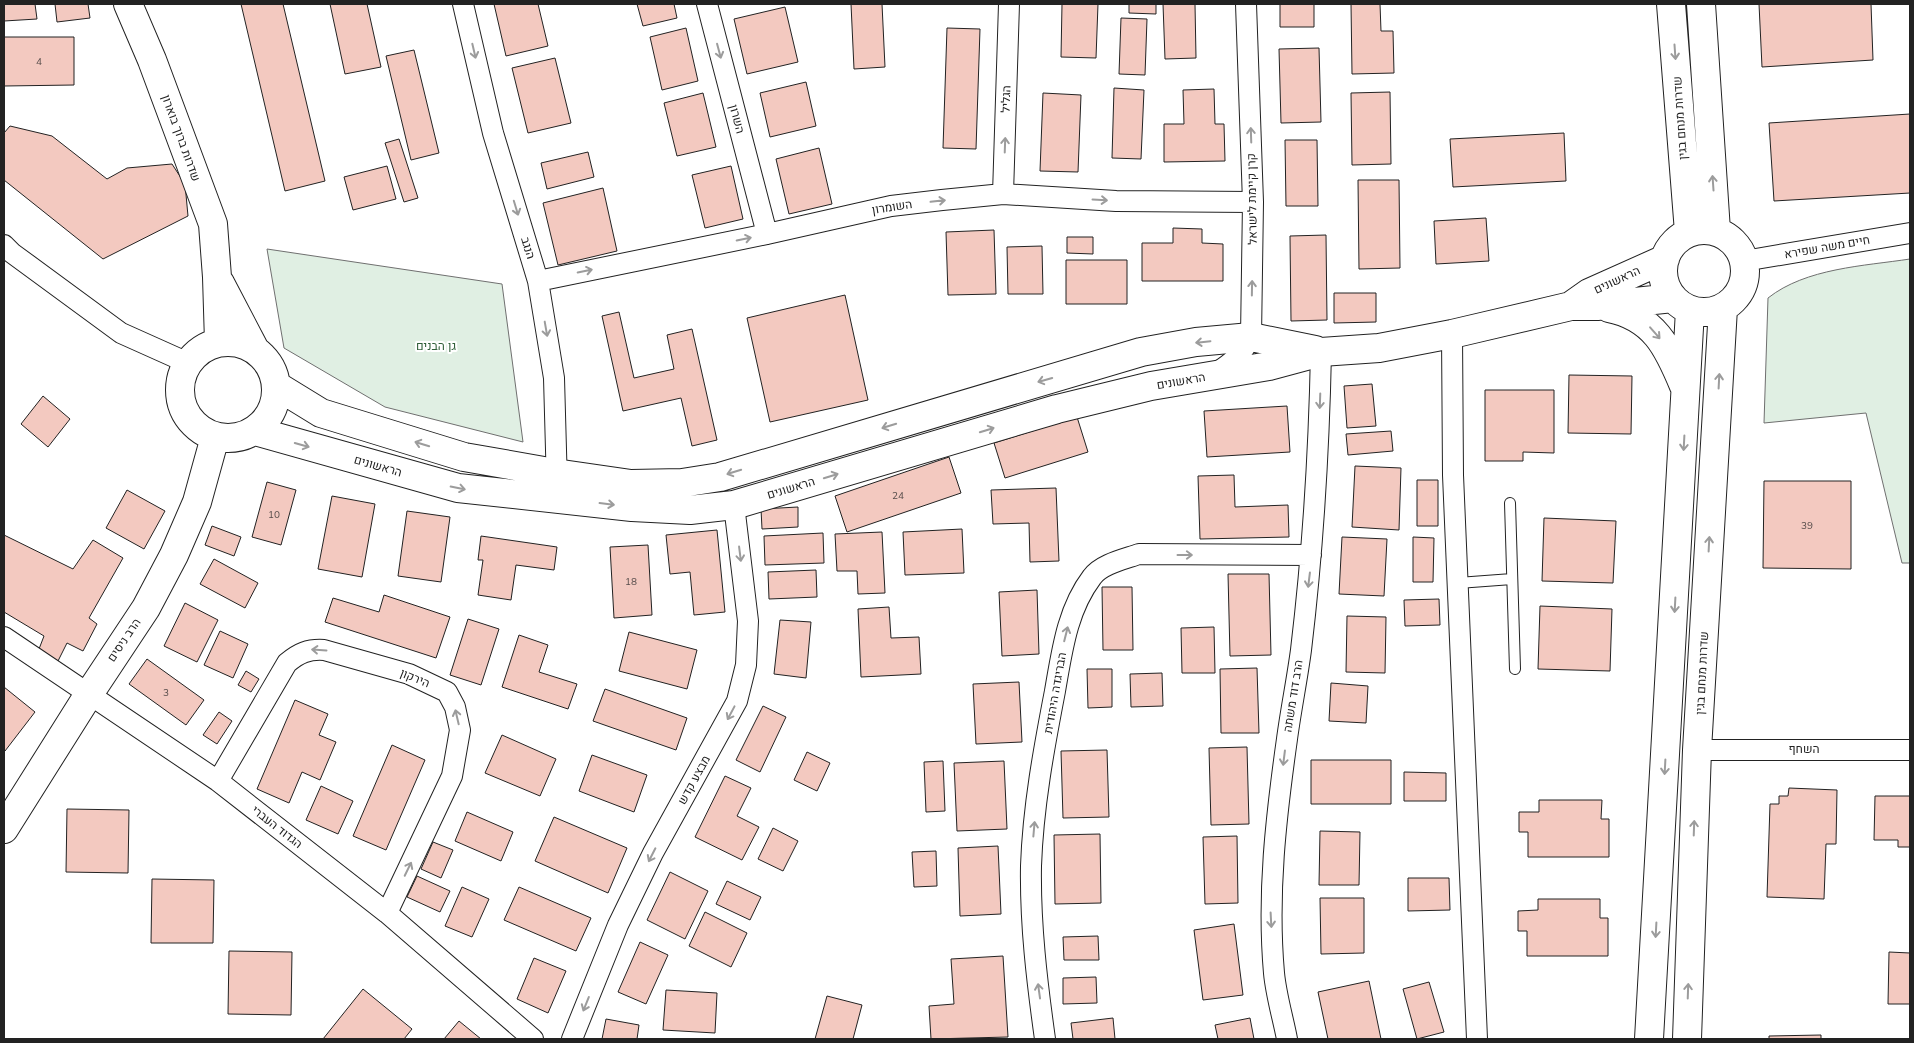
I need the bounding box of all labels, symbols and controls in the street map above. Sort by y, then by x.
one-way arrow [715,42,724,58]
one-way arrow [470,43,479,59]
one-way arrow [1670,44,1680,60]
house number: 4 [36,55,42,69]
street label: שדרות מנחם בגין [1669,76,1691,160]
street label: הגליל [998,85,1014,113]
street label: שדרות ברוך בוארון [158,93,204,183]
street label: השרון [725,103,749,135]
one-way arrow [1246,128,1256,144]
one-way arrow [1000,138,1009,154]
street label: קרן קיימת לישראל [1243,153,1261,245]
one-way arrow [1708,175,1717,191]
one-way arrow [1092,195,1108,204]
street label: השומרון [871,196,913,218]
one-way arrow [930,196,946,206]
one-way arrow [511,200,521,216]
street label: חיים משה שפירא [1783,232,1871,262]
one-way arrow [736,233,752,243]
street label: הנגב [517,235,539,261]
street label: הראשונים [1591,262,1643,298]
one-way arrow [577,266,593,276]
one-way arrow [1247,281,1257,297]
one-way arrow [541,321,551,337]
one-way arrow [1650,327,1661,340]
one-way arrow [1195,337,1211,347]
park label: גן הבנים [416,338,456,354]
street label: הראשונים [1155,369,1207,393]
one-way arrow [1714,374,1723,390]
one-way arrow [1038,376,1054,386]
one-way arrow [1315,392,1325,408]
one-way arrow [882,422,898,432]
one-way arrow [979,424,995,434]
one-way arrow [1680,435,1689,451]
one-way arrow [415,439,431,448]
one-way arrow [293,440,309,450]
street label: הראשונים [352,452,404,480]
one-way arrow [726,468,742,478]
one-way arrow [823,471,839,481]
street label: הראשונים [765,473,817,503]
one-way arrow [450,483,466,493]
house number: 24 [892,489,904,503]
one-way arrow [598,499,614,509]
house number: 10 [268,508,280,522]
house number: 39 [1801,519,1813,533]
one-way arrow [1705,536,1714,552]
one-way arrow [735,545,745,561]
one-way arrow [1177,550,1193,559]
one-way arrow [1304,572,1314,588]
house number: 18 [625,575,637,589]
one-way arrow [1670,597,1679,613]
street label: הרב ניסים [104,615,144,665]
one-way arrow [1062,627,1071,643]
street label: שדרות מנחם בגין [1692,631,1712,715]
one-way arrow [312,645,328,655]
street label: הבריגדה היהודית [1040,651,1070,735]
street label: הרב דוד משתה [1279,659,1307,733]
street label: הירקון [398,665,432,691]
house number: 3 [163,686,169,700]
one-way arrow [726,705,735,720]
one-way arrow [452,710,461,726]
street label: השחף [1789,741,1819,757]
one-way arrow [1279,750,1289,766]
street label: מבצע קדש [674,753,714,807]
one-way arrow [1661,759,1670,775]
street label: הגדוד העברי [248,802,306,852]
one-way arrow [1690,820,1699,836]
one-way arrow [1030,821,1039,837]
one-way arrow [647,848,657,863]
one-way arrow [404,862,413,877]
one-way arrow [1267,912,1276,928]
one-way arrow [1651,921,1660,937]
one-way arrow [1033,983,1043,999]
one-way arrow [1684,983,1693,999]
one-way arrow [581,995,590,1011]

